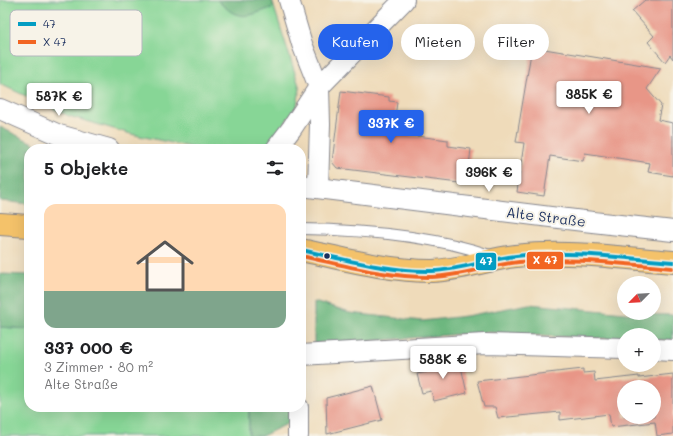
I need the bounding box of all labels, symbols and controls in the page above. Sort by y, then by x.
legend [10,10,142,56]
text: 47 [43,16,56,31]
chip: Kaufen [318,24,393,60]
chip: Mieten [401,24,475,60]
chip: Filter [483,24,549,60]
text: X 47 [43,34,66,49]
pin: 385K € [556,81,622,115]
pin: 587K € [26,83,92,117]
text: 385K € [565,85,613,102]
text: 587K € [36,87,82,104]
pin: 337K € [358,110,424,144]
text: 337K € [368,114,414,131]
text: 5 Objekte [44,157,128,179]
icon: filters [264,157,286,179]
pin: 396K € [456,159,522,193]
text: 396K € [465,163,513,180]
street label: Alte Straße [505,202,587,231]
icon: home [129,230,201,302]
unlabelled marker [322,251,332,261]
line badge: X 47 [526,251,564,270]
line badge: 47 [475,252,497,271]
text: X 47 [533,252,557,267]
text: 47 [479,253,493,268]
north arrow [617,276,661,320]
map controls [617,276,661,424]
button: + [617,328,661,372]
text: 337 000 € [44,336,133,358]
pin: 588K € [410,346,476,380]
text: 588K € [419,350,467,367]
text: 3 Zimmer · 80 m² [44,358,153,375]
text: Alte Straße [44,375,118,392]
button: − [617,380,661,424]

